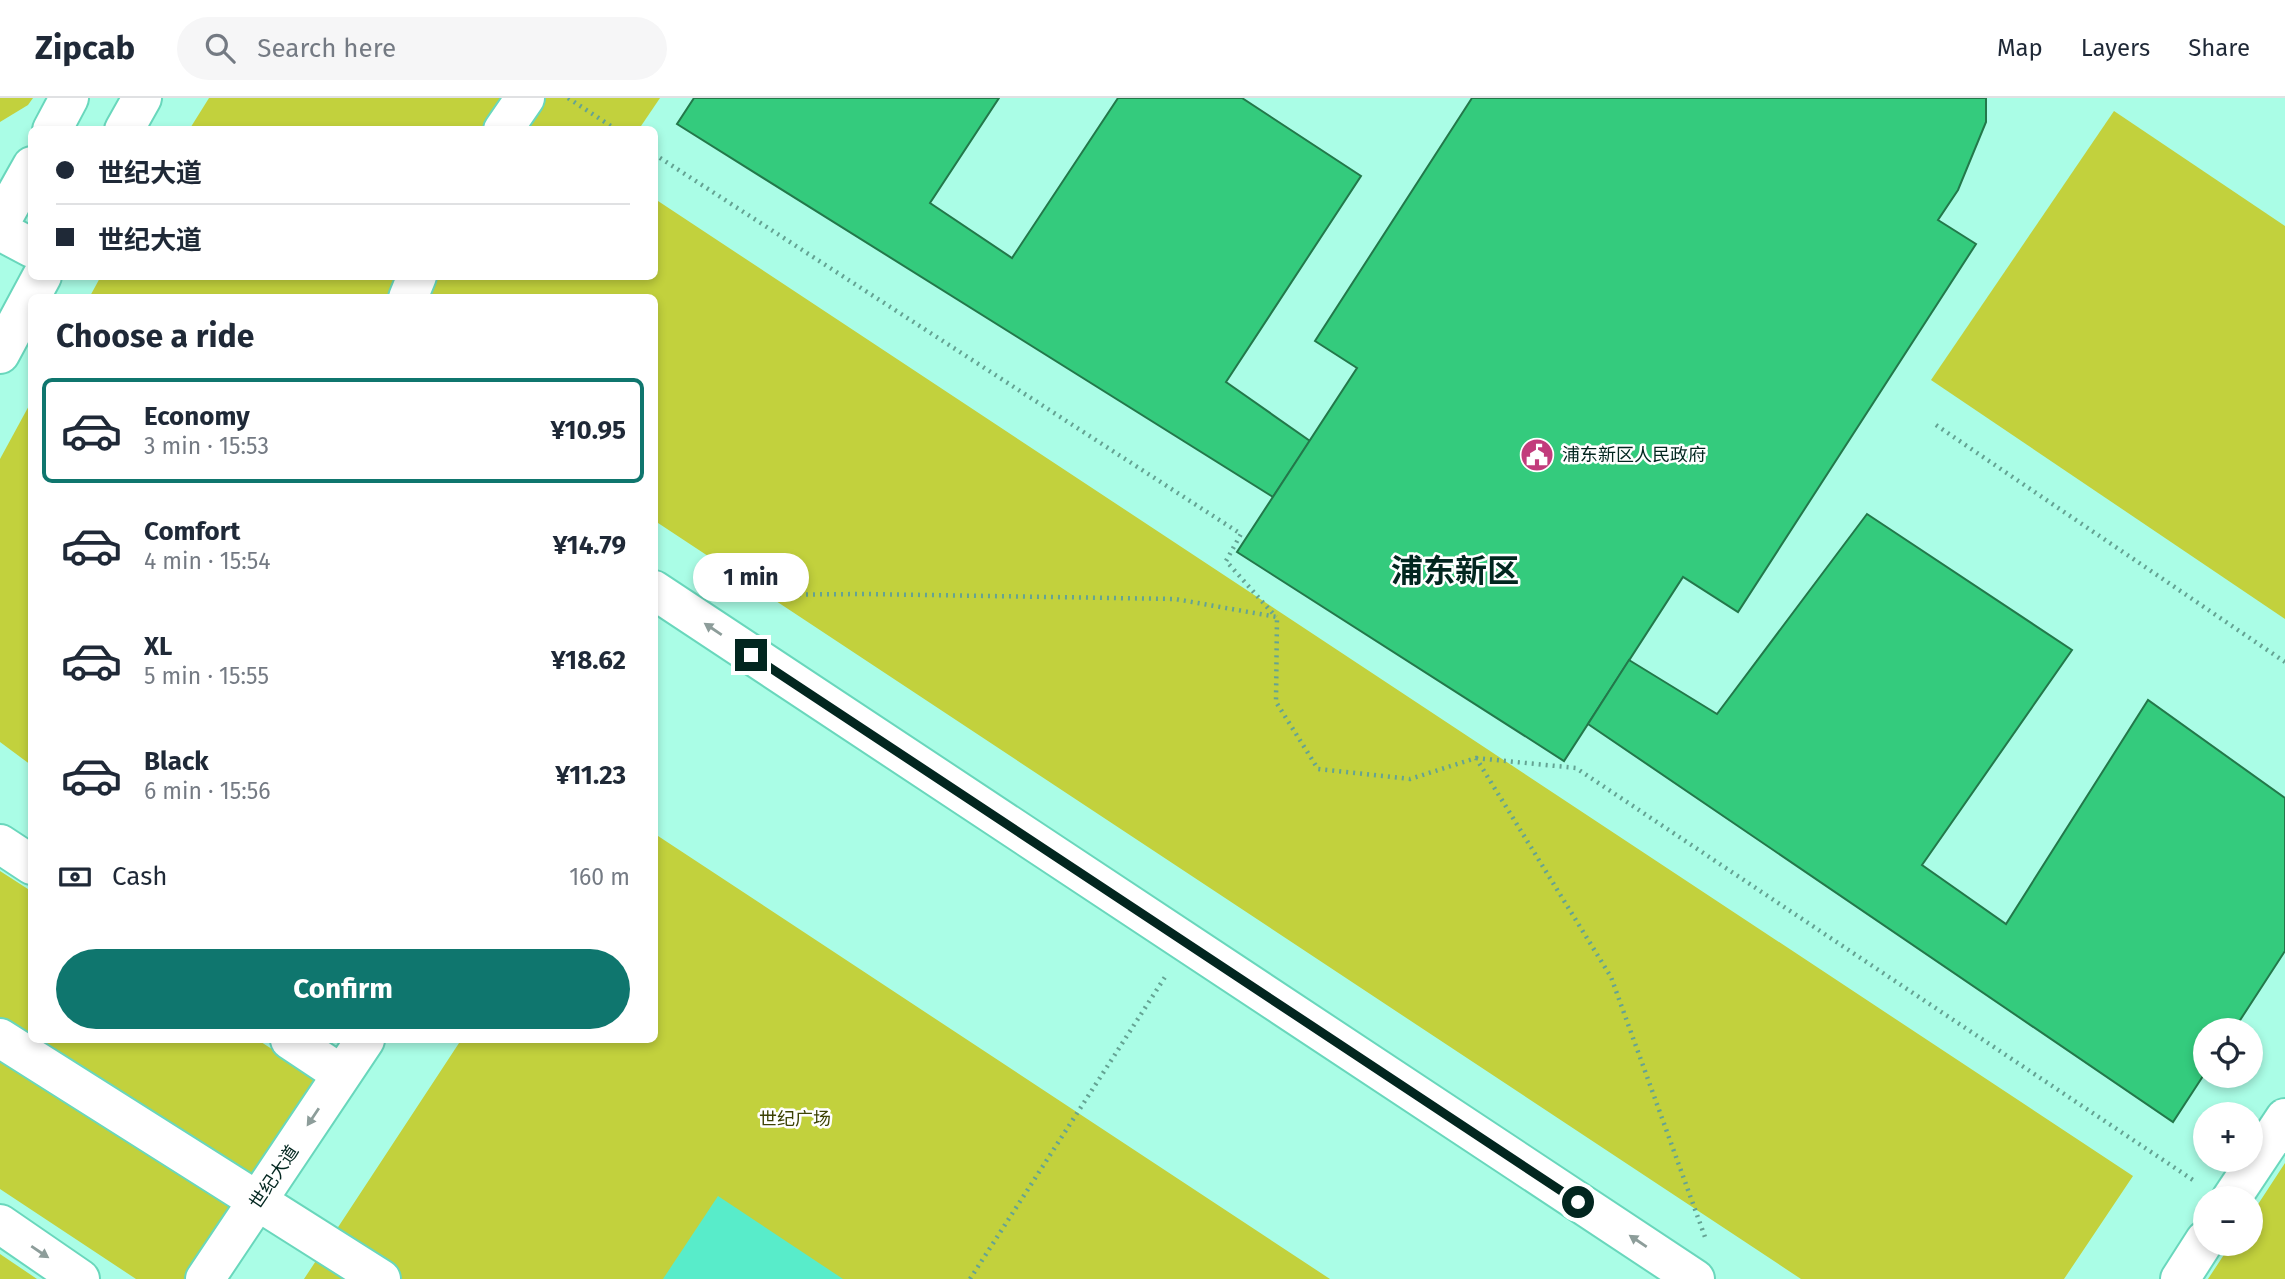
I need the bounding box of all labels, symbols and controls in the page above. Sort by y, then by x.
search box [177,17,667,80]
text: Zipcab [35,28,135,68]
icon: search [201,29,239,67]
text: Search here [257,33,396,64]
text: Map [1997,34,2043,62]
text: Layers [2081,34,2150,62]
text: Share [2188,34,2250,62]
text: 世纪大道 [98,158,202,189]
text: 世纪大道 [98,225,202,256]
text: Choose a ride [56,317,254,355]
icon: car [60,399,123,462]
text: Economy [144,401,250,432]
text: ¥10.95 [551,415,626,446]
text: 3 min · 15:53 [144,432,269,460]
public building icon: 浦东新区人民政府 [1518,436,1556,474]
place label: 浦东新区人民政府 [1562,444,1706,466]
icon: car [60,514,123,577]
text: Comfort [144,516,240,547]
text: ¥14.79 [553,530,626,561]
text: 4 min · 15:54 [144,547,271,575]
district label: 浦东新区 [1391,552,1519,590]
callout: 1 min [693,554,809,602]
text: 1 min [723,563,779,591]
one-way arrow [704,622,722,636]
icon: car [60,629,123,692]
text: XL [144,631,172,662]
route end [735,639,767,671]
text: ¥18.62 [551,645,626,676]
text: 5 min · 15:55 [144,662,269,690]
icon: car [60,744,123,807]
text: Black [144,746,209,777]
text: ¥11.23 [555,760,626,791]
text: 6 min · 15:56 [144,777,271,805]
icon: cash [56,858,94,896]
text: Cash [112,861,168,892]
text: 160 m [569,863,630,891]
button: Confirm [56,949,630,1029]
map controls [2193,1018,2263,1256]
button: locate [2193,1018,2263,1088]
button: + [2193,1102,2263,1172]
one-way arrow [307,1107,320,1127]
park label: 世纪广场 [759,1108,831,1130]
street label: 世纪大道 [245,1141,303,1213]
route start [1562,1186,1594,1218]
button: − [2193,1186,2263,1256]
one-way arrow [1628,1235,1648,1248]
one-way arrow [31,1245,49,1259]

